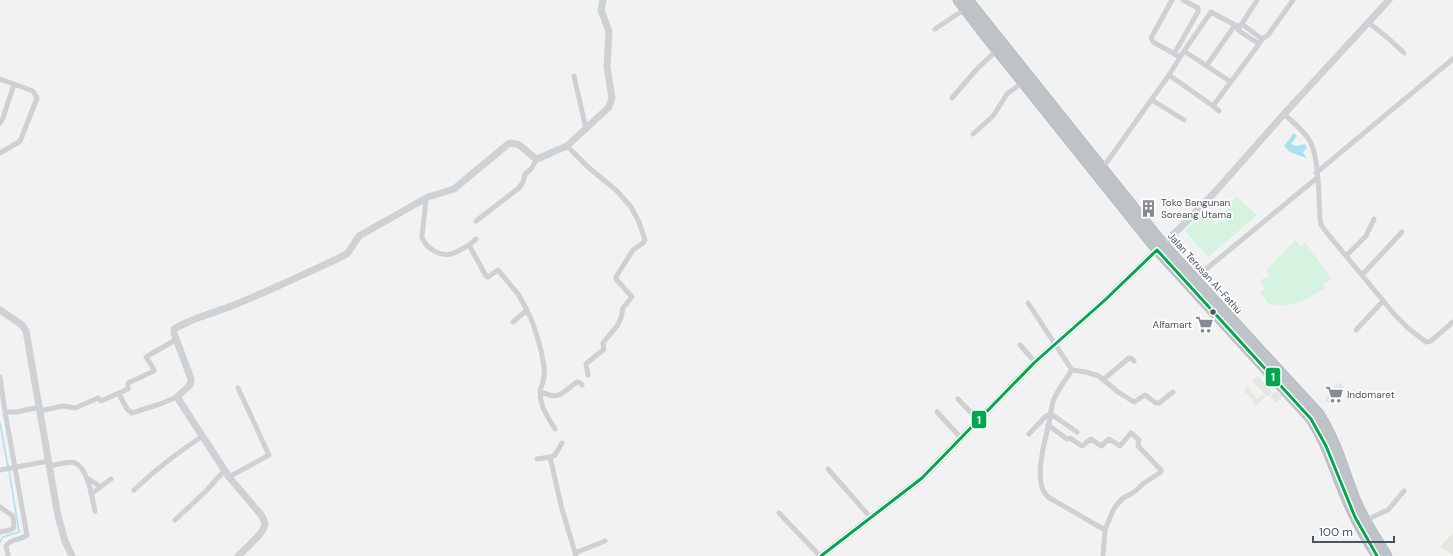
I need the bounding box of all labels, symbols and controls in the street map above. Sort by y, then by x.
place label: Toko Bangunan Soreang Utama [1161,196,1232,221]
building icon: Toko Bangunan Soreang Utama [1138,198,1158,218]
street label: Jalan Terusan Al-Fathu [1165,230,1245,317]
unlabelled marker [1208,307,1218,317]
supermarket icon: Alfamart [1195,314,1215,334]
place label: Alfamart [1153,318,1192,331]
line badge: 1 [1265,367,1281,387]
text: 1 [1271,370,1275,384]
supermarket icon: Indomaret [1324,384,1344,404]
place label: Indomaret [1347,388,1395,401]
line badge: 1 [971,410,987,429]
text: 1 [977,413,981,427]
scale bar [1313,518,1394,544]
text: 100 m [1319,524,1353,540]

